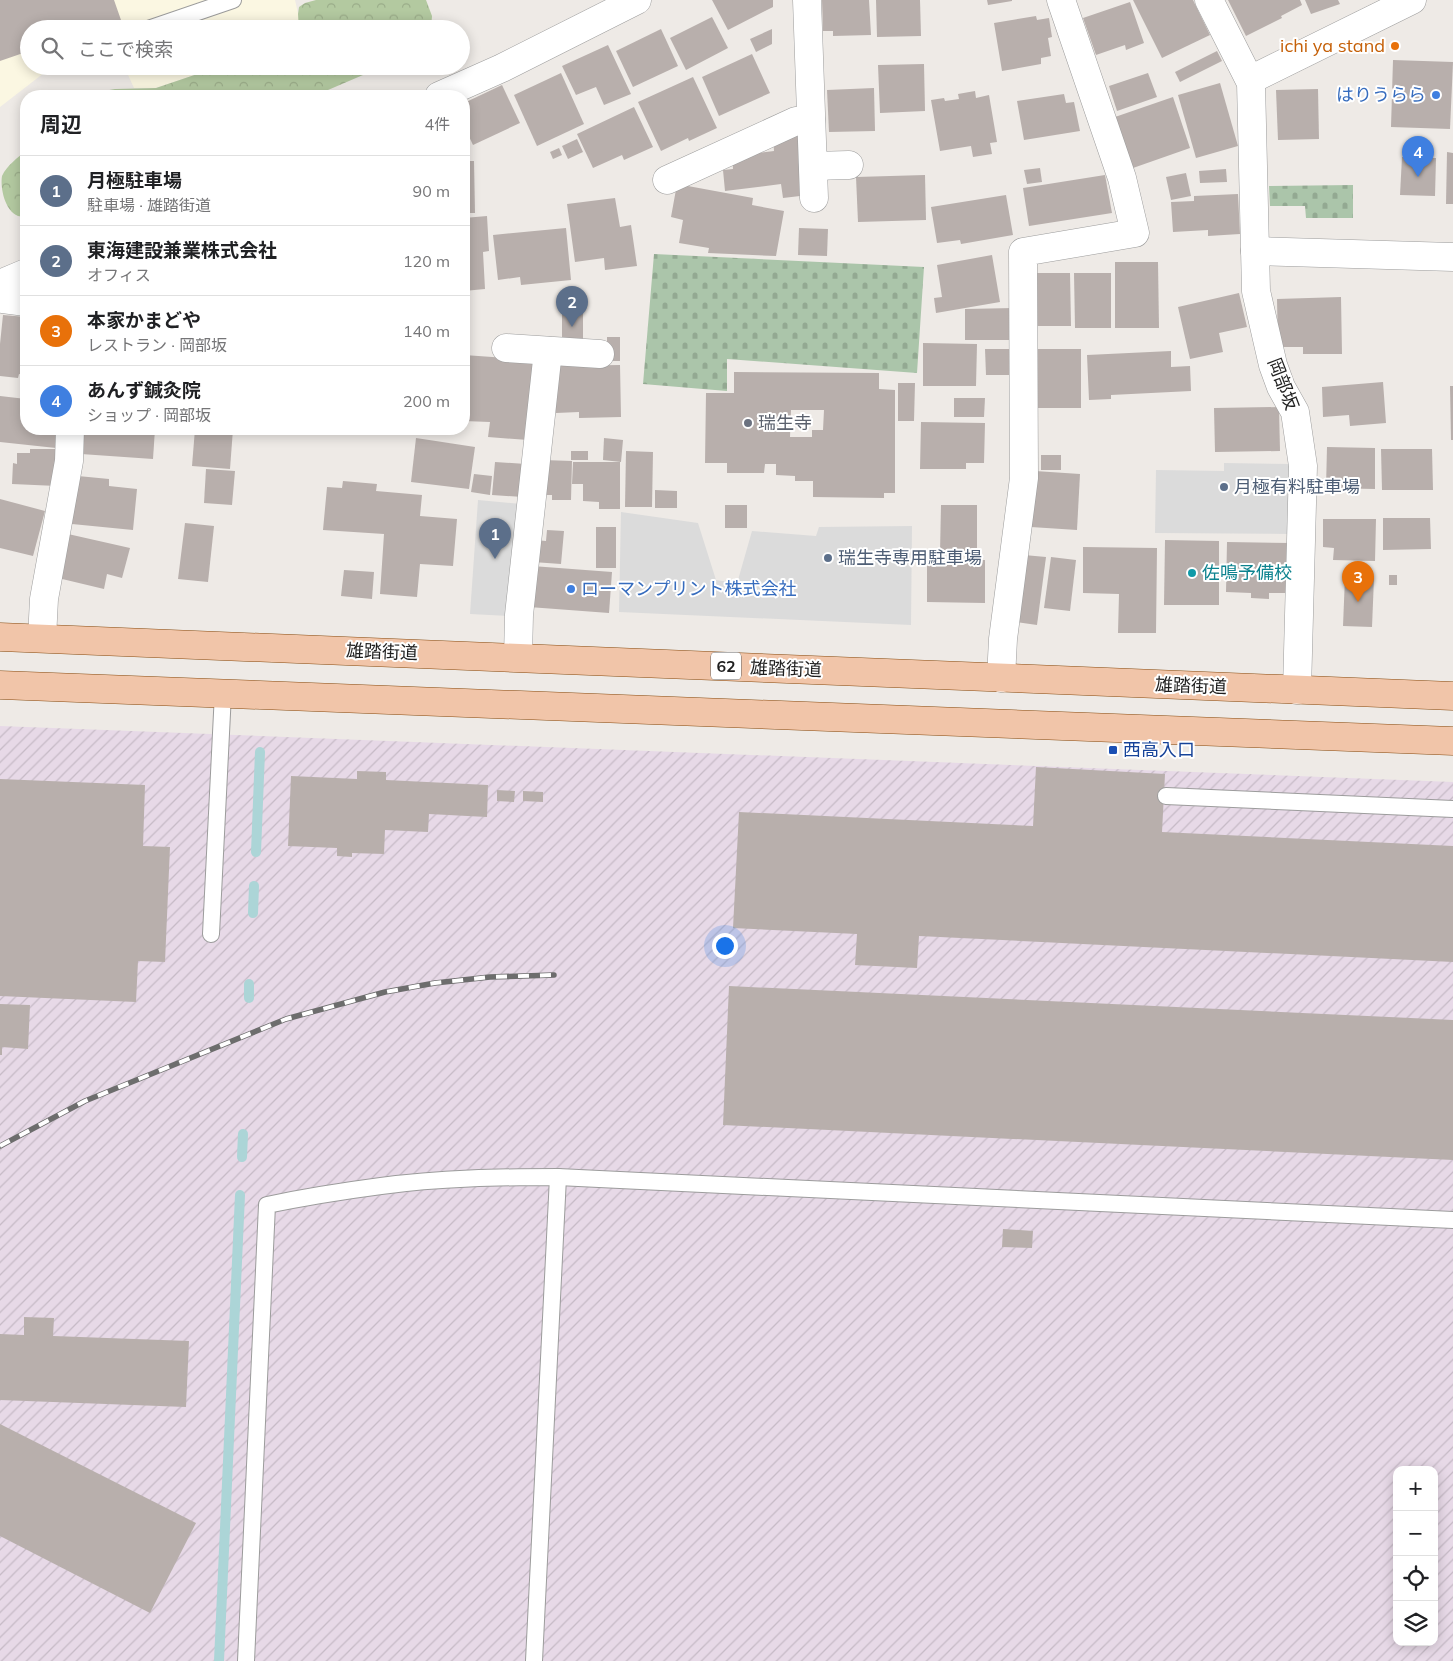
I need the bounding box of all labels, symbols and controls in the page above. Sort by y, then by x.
search box [20,20,470,75]
icon: search [38,34,66,62]
place label: ichi ya stand [1280,34,1385,57]
text: ここで検索 [78,37,173,61]
marker: ichi ya stand [1389,40,1401,52]
place label: はりうらら [1336,83,1426,106]
marker: はりうらら [1430,89,1442,101]
text: 周辺 [40,111,82,137]
text: 4件 [424,114,450,134]
pin: 4 [1402,136,1434,177]
text: 月極駐車場 [87,168,182,192]
text: 1 [51,181,61,201]
text: 90 m [413,181,450,201]
text: 駐車場 · 雄踏街道 [87,195,211,215]
text: 東海建設兼業株式会社 [87,238,277,262]
text: 2 [51,251,61,271]
text: 120 m [403,251,450,271]
text: オフィス [87,265,151,285]
pin: 2 [556,286,588,327]
text: 本家かまどや [87,308,201,332]
text: 3 [51,321,61,341]
text: 140 m [403,321,450,341]
text: レストラン · 岡部坂 [87,335,227,355]
street label: 岡部坂 [1263,354,1304,413]
text: あんず鍼灸院 [87,378,201,402]
text: 4 [51,391,61,411]
text: 200 m [403,391,450,411]
text: ショップ · 岡部坂 [87,405,211,425]
place label: 瑞生寺 [758,411,812,434]
marker: 瑞生寺 [742,417,754,429]
place label: 月極有料駐車場 [1234,475,1360,498]
marker: 月極有料駐車場 [1218,481,1230,493]
pin: 1 [479,518,511,559]
place label: 瑞生寺専用駐車場 [838,546,982,569]
marker: 瑞生寺専用駐車場 [822,552,834,564]
place label: 佐鳴予備校 [1202,561,1292,584]
pin: 3 [1342,561,1374,602]
marker: 佐鳴予備校 [1186,567,1198,579]
place label: ローマンプリント株式会社 [581,577,796,600]
marker: ローマンプリント株式会社 [565,583,577,595]
street label: 雄踏街道 [346,639,418,664]
road number: 62 [711,652,741,679]
street label: 雄踏街道 [750,656,822,681]
street label: 雄踏街道 [1155,673,1227,698]
place label: 西高入口 [1123,738,1195,761]
marker: 西高入口 [1107,744,1119,756]
your location [712,933,738,959]
map controls [1393,1466,1438,1646]
button: + [1393,1466,1438,1511]
button: − [1393,1511,1438,1556]
button: locate [1393,1556,1438,1601]
button: layers [1393,1601,1438,1646]

